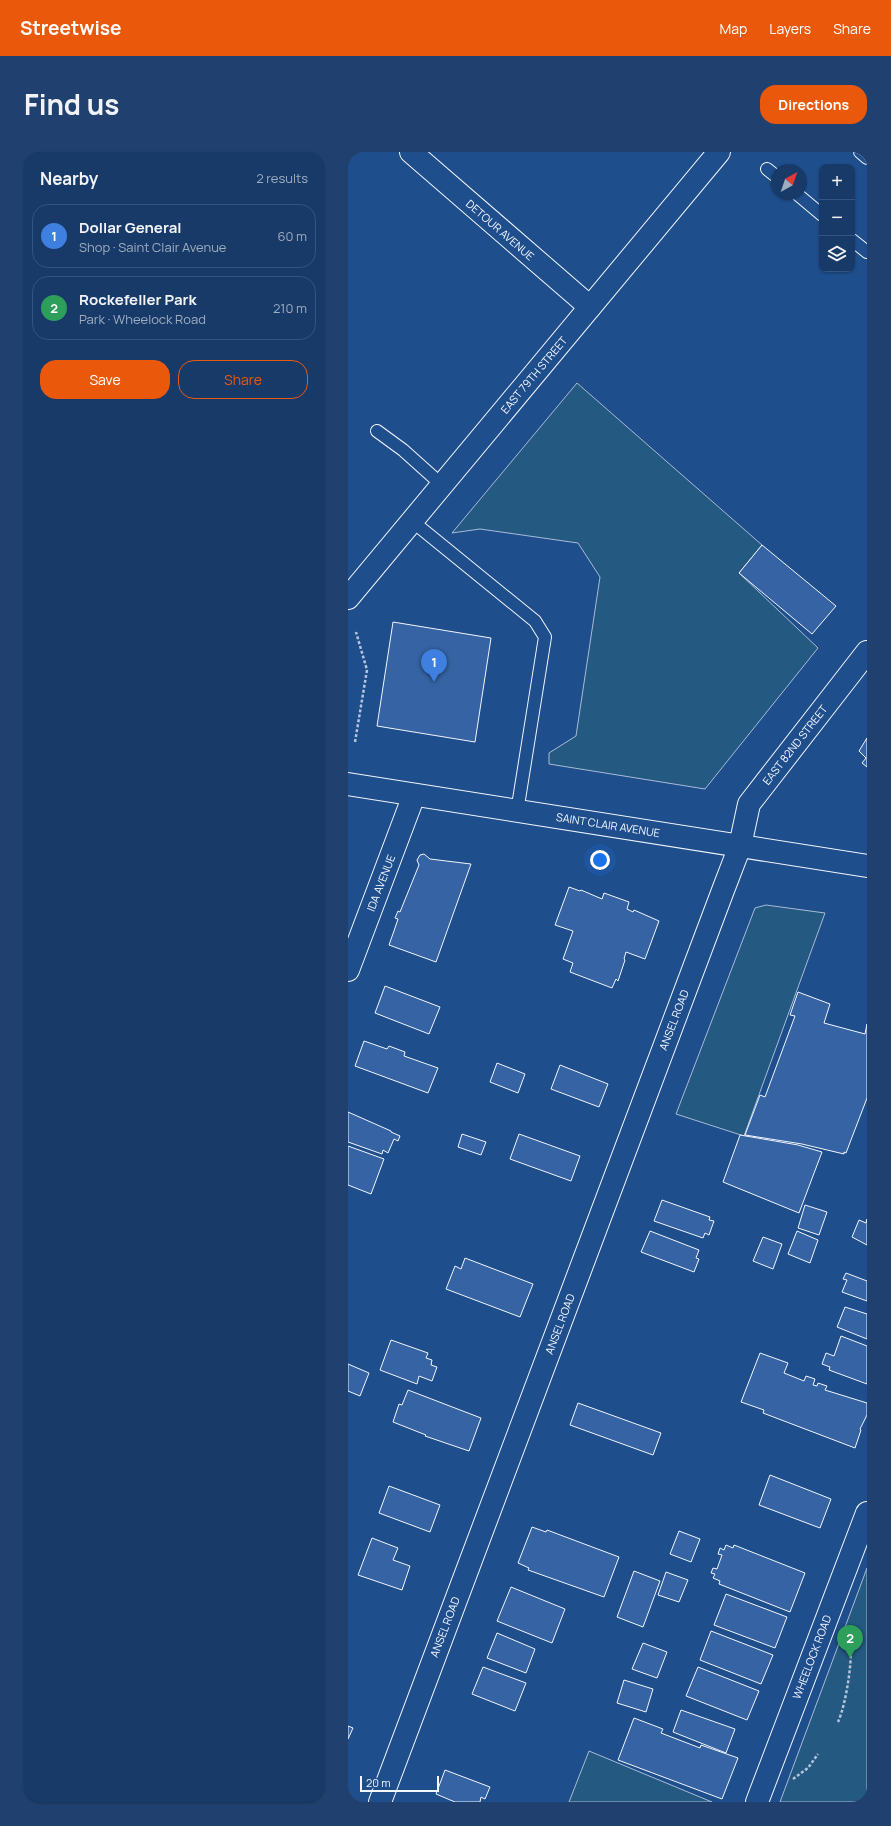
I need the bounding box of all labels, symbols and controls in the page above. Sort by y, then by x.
text: Streetwise [20,15,122,41]
text: Map [719,19,747,38]
text: Layers [769,19,811,38]
text: Share [833,19,871,38]
text: Find us [24,85,119,123]
button: Directions [760,85,867,124]
north arrow [771,164,807,200]
map controls [819,164,855,272]
button: + [819,164,855,200]
text: Nearby [40,167,98,190]
text: 2 results [256,169,308,187]
street label: DETOUR AVENUE [463,196,538,263]
button: − [819,200,855,236]
text: Dollar General [79,217,182,238]
text: 1 [51,227,57,245]
text: 60 m [277,227,307,245]
button: layers [819,236,855,272]
text: Shop · Saint Clair Avenue [79,238,226,256]
text: Rockefeller Park [79,289,197,310]
text: 2 [50,299,58,317]
text: 210 m [273,299,307,317]
text: Park · Wheelock Road [79,310,206,328]
street label: EAST 79TH STREET [497,333,571,416]
button: Save [40,360,170,399]
button: Share [178,360,308,399]
pin: 1 [421,649,447,682]
street label: EAST 82ND STREET [759,701,831,788]
street label: SAINT CLAIR AVENUE [555,809,661,840]
your location [590,850,610,870]
street label: IDA AVENUE [363,852,398,913]
street label: ANSEL ROAD [655,987,692,1052]
street label: ANSEL ROAD [541,1291,578,1356]
street label: ANSEL ROAD [426,1594,463,1659]
street label: WHEELOCK ROAD [789,1613,835,1701]
pin: 2 [837,1625,863,1658]
scale bar [360,1774,439,1793]
text: 20 m [366,1775,391,1790]

